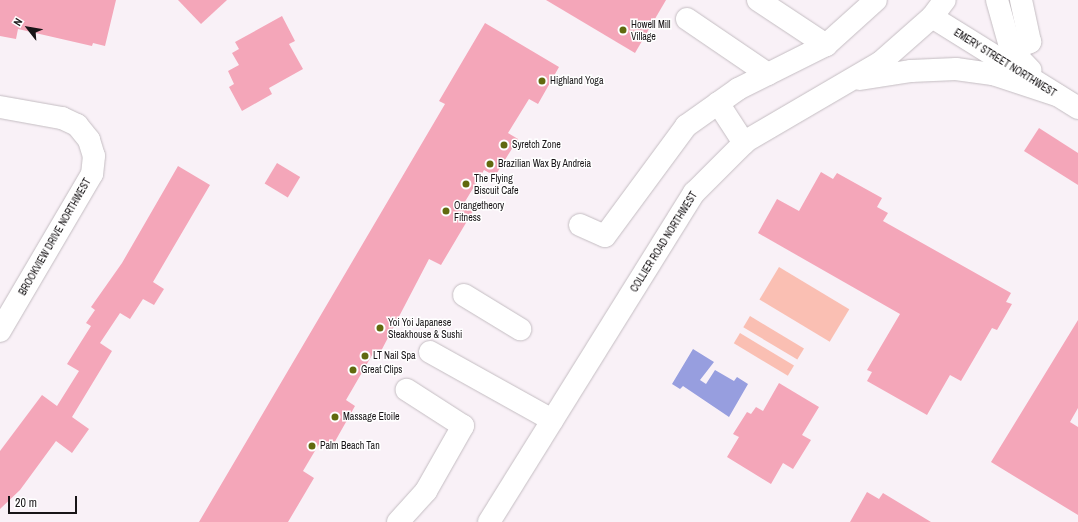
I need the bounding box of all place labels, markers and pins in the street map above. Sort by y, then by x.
place label: Howell Mill Village [631,18,671,42]
marker: Howell Mill Village [618,25,628,35]
place label: Highland Yoga [550,75,604,87]
marker: Highland Yoga [537,76,547,86]
place label: Syretch Zone [512,139,561,151]
marker: Syretch Zone [499,140,509,150]
place label: Brazilian Wax By Andreia [498,158,592,170]
marker: Brazilian Wax By Andreia [485,159,495,169]
place label: The Flying Biscuit Cafe [474,172,519,196]
marker: The Flying Biscuit Cafe [461,179,471,189]
place label: Orangetheory Fitness [454,199,504,222]
marker: Orangetheory Fitness [441,206,451,216]
place label: Yoi Yoi Japanese Steakhouse & Sushi [388,316,462,340]
marker: Yoi Yoi Japanese Steakhouse & Sushi [375,323,385,333]
place label: LT Nail Spa [373,350,416,362]
marker: LT Nail Spa [360,351,370,361]
place label: Great Clips [361,364,402,376]
marker: Great Clips [348,365,358,375]
place label: Massage Etoile [343,411,400,423]
marker: Massage Etoile [330,412,340,422]
place label: Palm Beach Tan [320,440,380,452]
marker: Palm Beach Tan [307,441,317,451]

